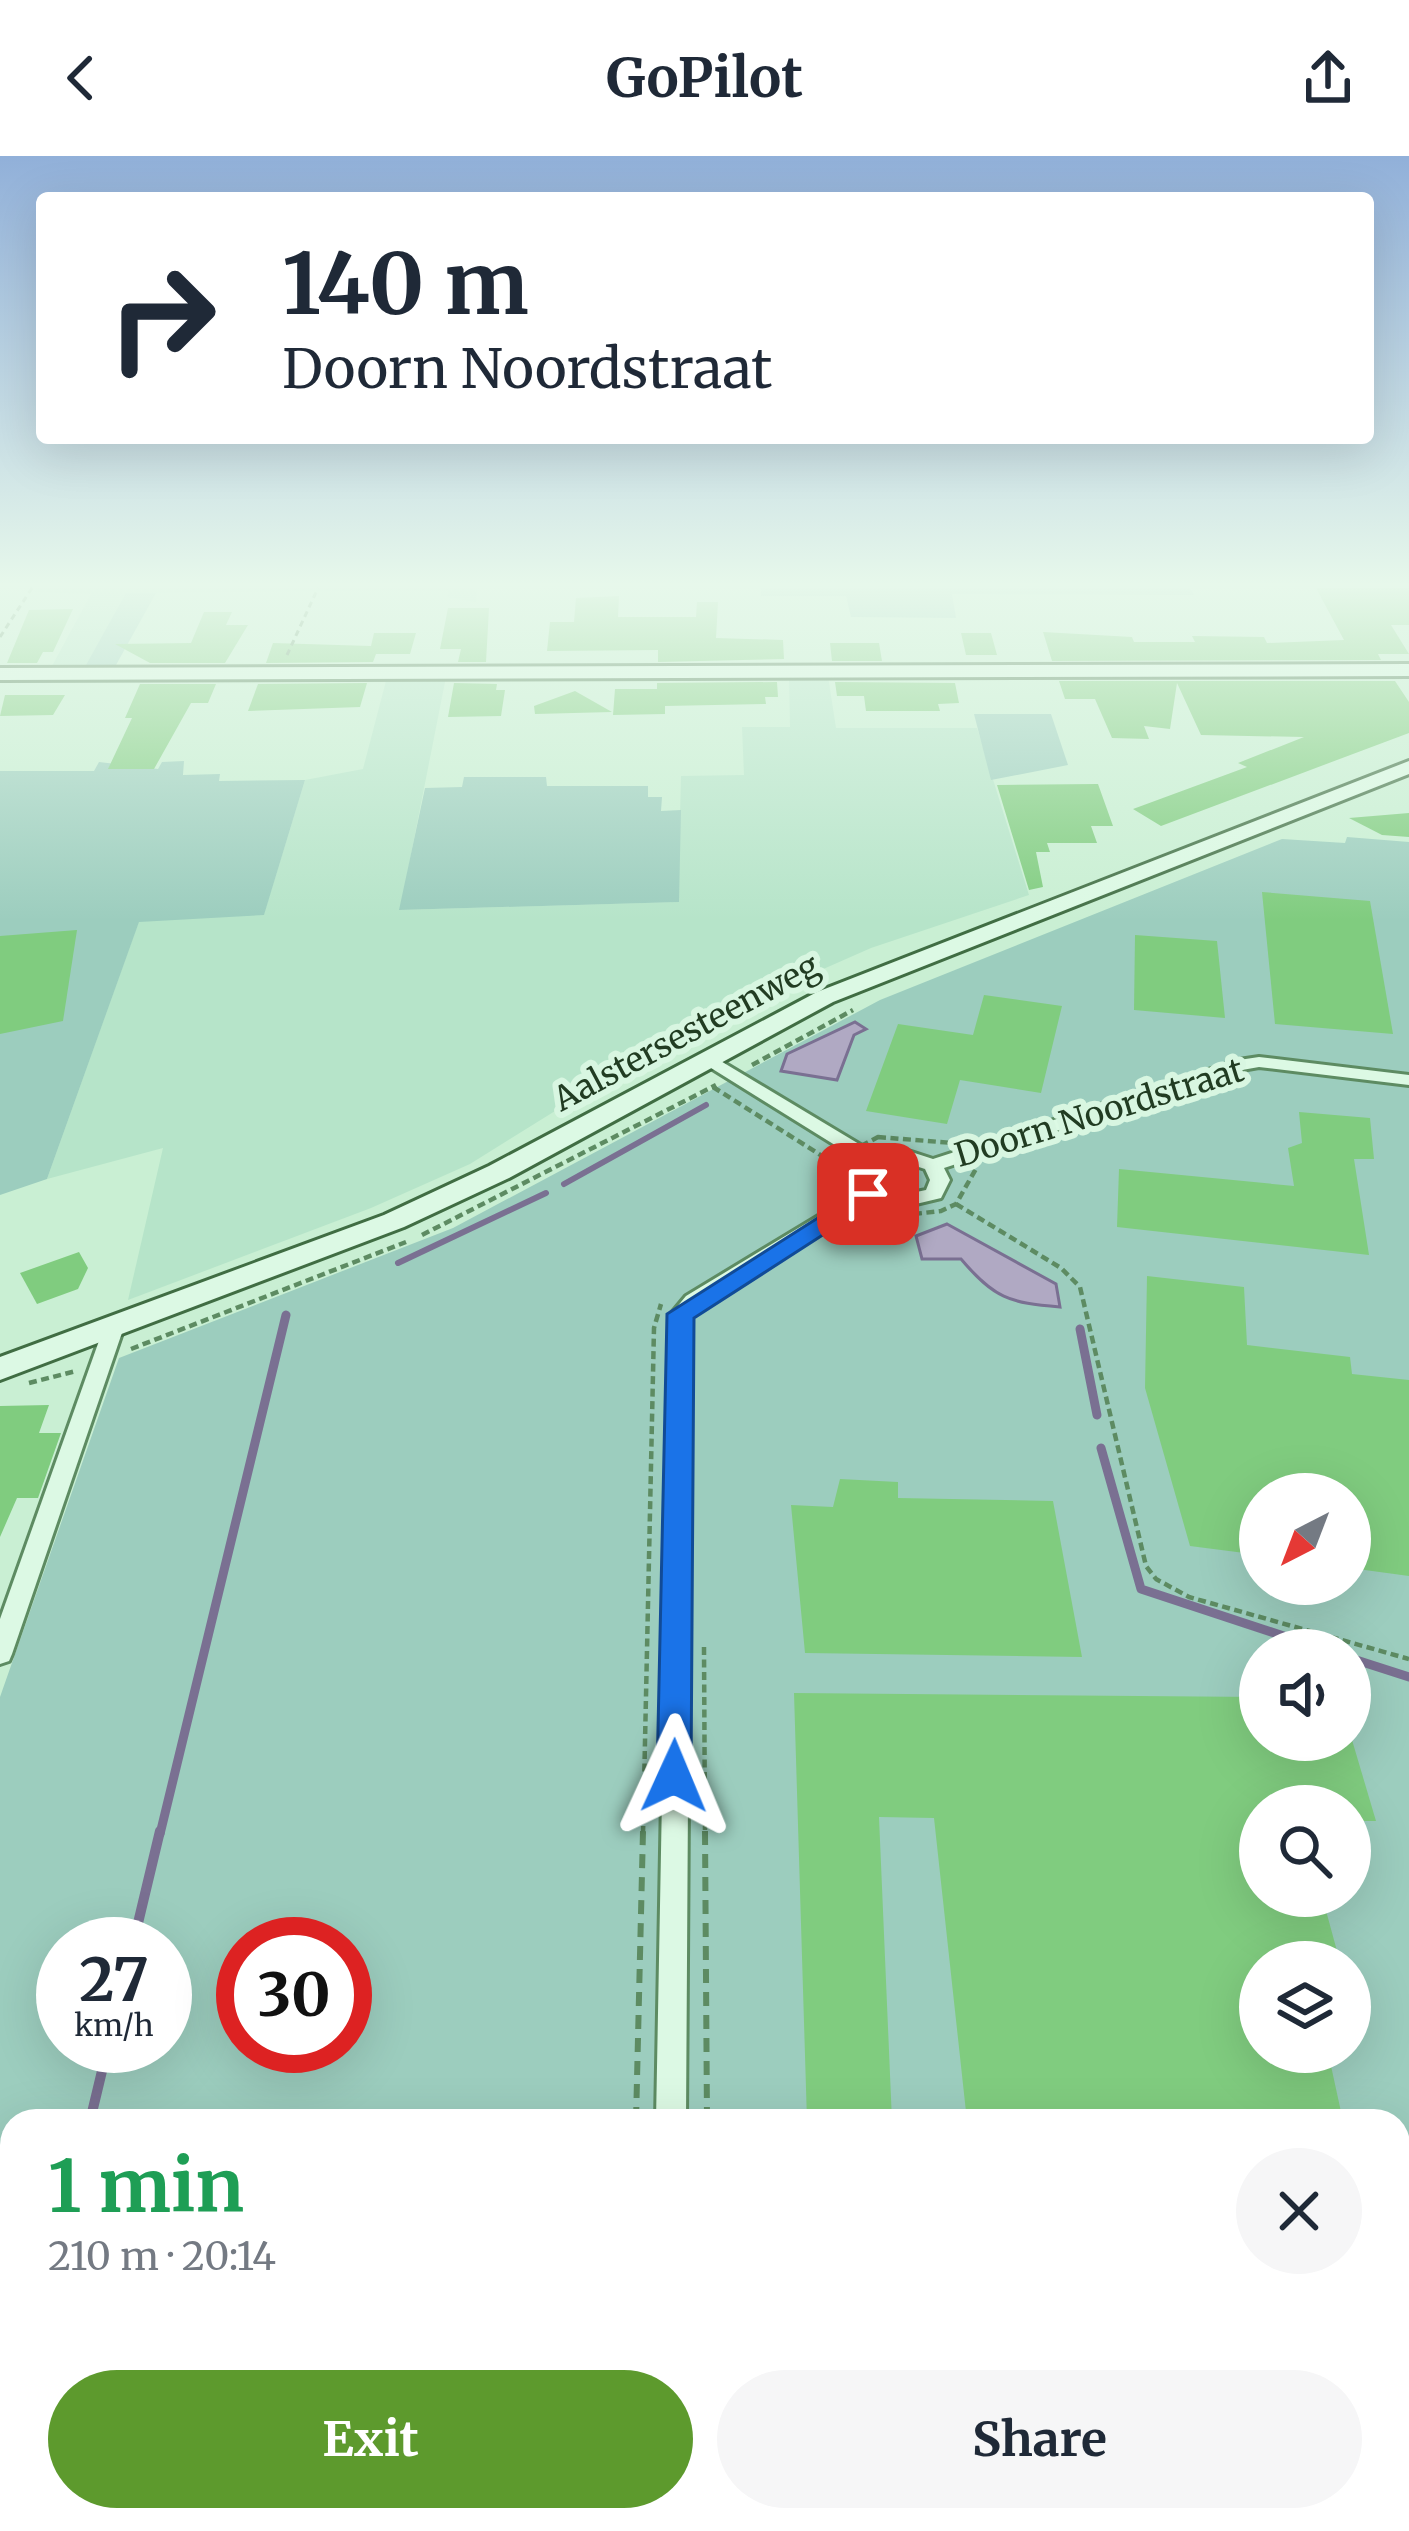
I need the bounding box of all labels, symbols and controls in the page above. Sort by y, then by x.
text: GoPilot [606,44,803,112]
icon: back [48,45,114,111]
icon: share [1295,45,1361,111]
text: 140 m [282,231,529,337]
icon: right [84,240,240,396]
text: Doorn Noordstraat [282,335,772,403]
street label: Aalstersesteenweg [545,945,826,1120]
street label: Doorn Noordstraat [950,1049,1249,1176]
pin [817,1143,919,1245]
icon: arrive [835,1161,901,1227]
north arrow [1239,1473,1371,1605]
map controls [1239,1473,1371,2073]
button: sound [1239,1629,1371,1761]
position arrow [611,1713,737,1839]
button: search [1239,1785,1371,1917]
speed limit sign: 30 [216,1917,372,2073]
button: layers [1239,1941,1371,2073]
text: 27 [79,1942,149,2017]
text: km/h [74,2006,154,2044]
text: 1 min [48,2141,244,2232]
button: close [1236,2148,1362,2274]
text: 210 m · 20:14 [48,2232,276,2281]
button: Exit [48,2370,693,2508]
button: Share [717,2370,1362,2508]

